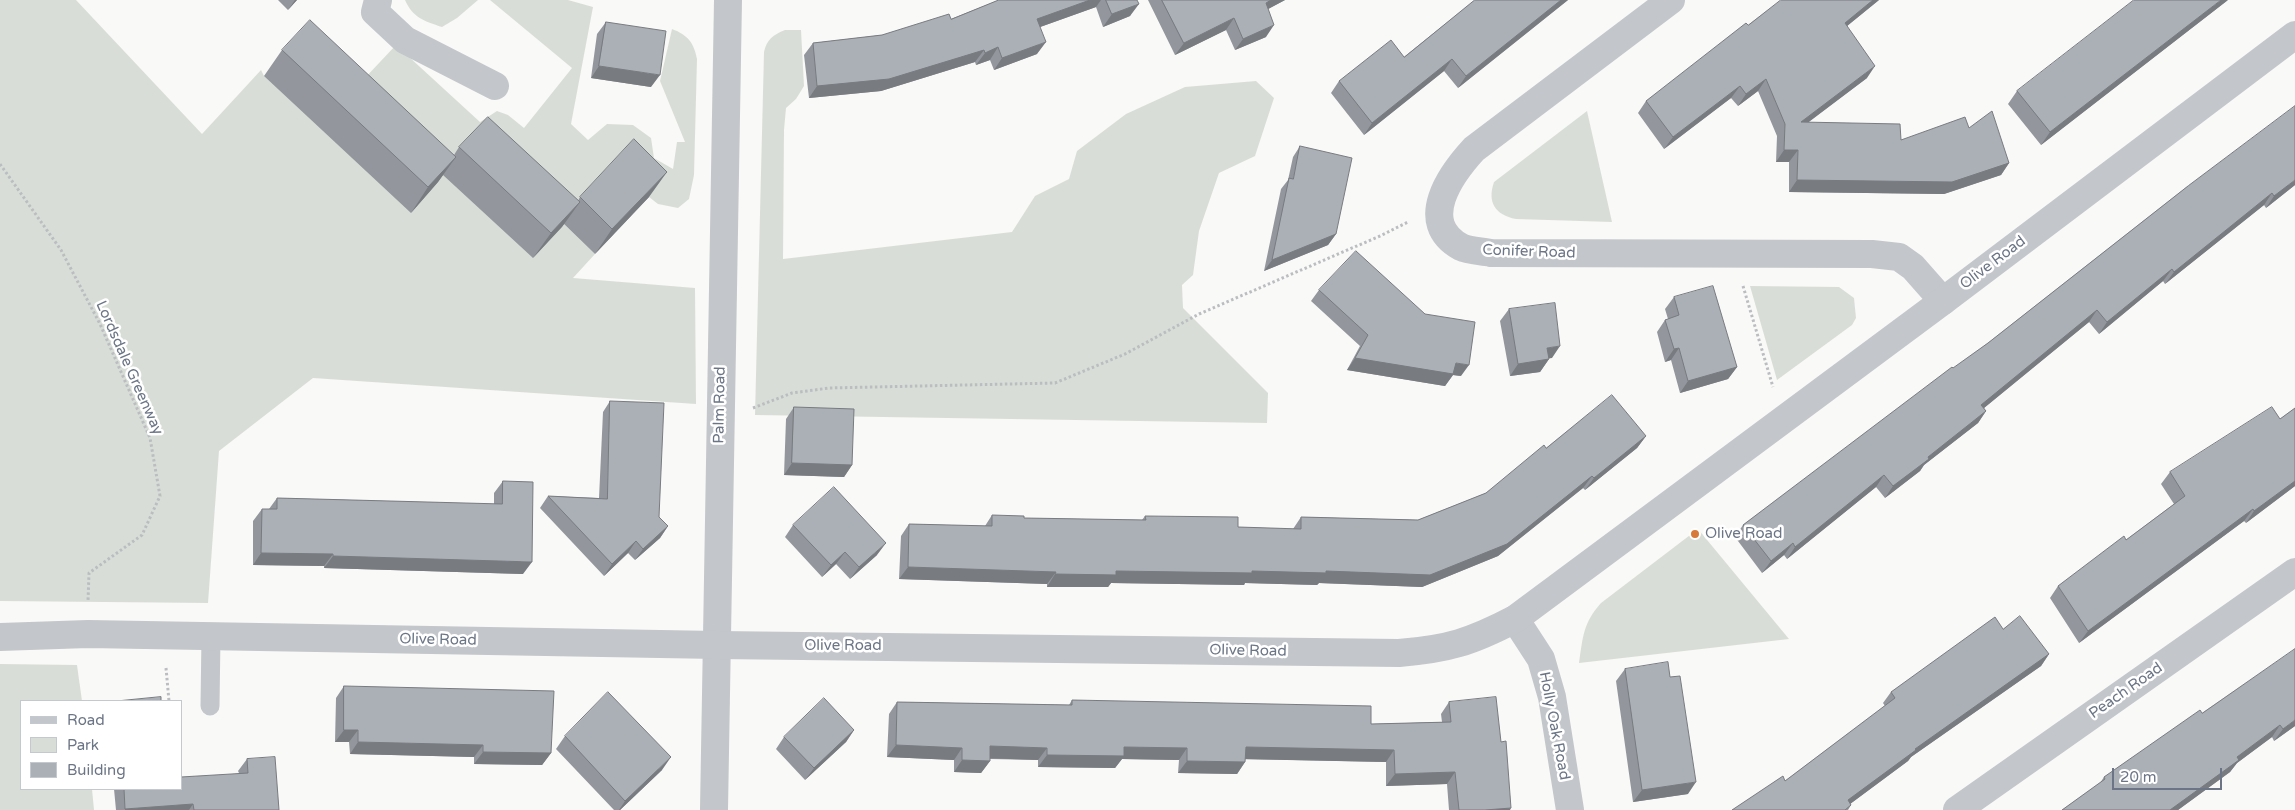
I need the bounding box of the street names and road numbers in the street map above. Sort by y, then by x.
street label: Olive Road [1957,233,2029,293]
street label: Conifer Road [1482,241,1576,263]
street label: Lordsdale Greenway [91,298,167,438]
street label: Palm Road [710,366,730,444]
street label: Olive Road [399,630,477,650]
street label: Olive Road [804,637,882,655]
street label: Olive Road [1209,641,1287,661]
street label: Peach Road [2086,659,2166,723]
street label: Holly Oak Road [1535,670,1573,782]

